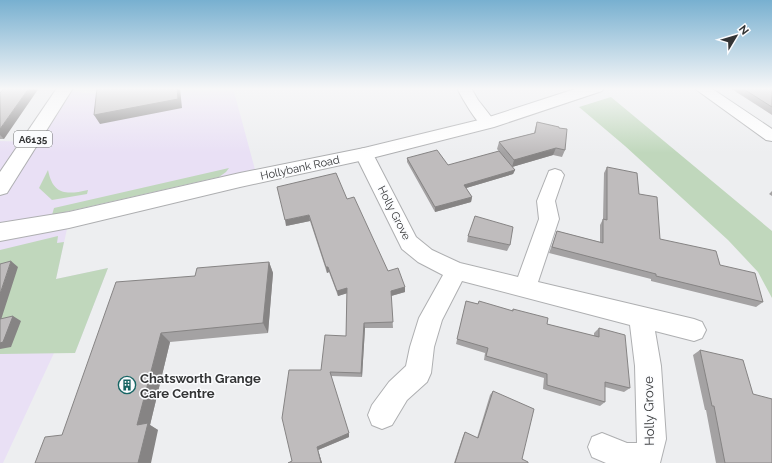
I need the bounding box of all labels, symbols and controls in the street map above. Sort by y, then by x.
north arrow [716,16,756,56]
text: N [736,23,751,37]
road number: A6135 [14,131,52,147]
street label: Hollybank Road [259,153,341,183]
street label: Holly Grove [375,184,413,243]
place label: Chatsworth Grange Care Centre [140,371,261,401]
building icon: Chatsworth Grange Care Centre [117,375,137,395]
street label: Holly Grove [641,376,657,446]

